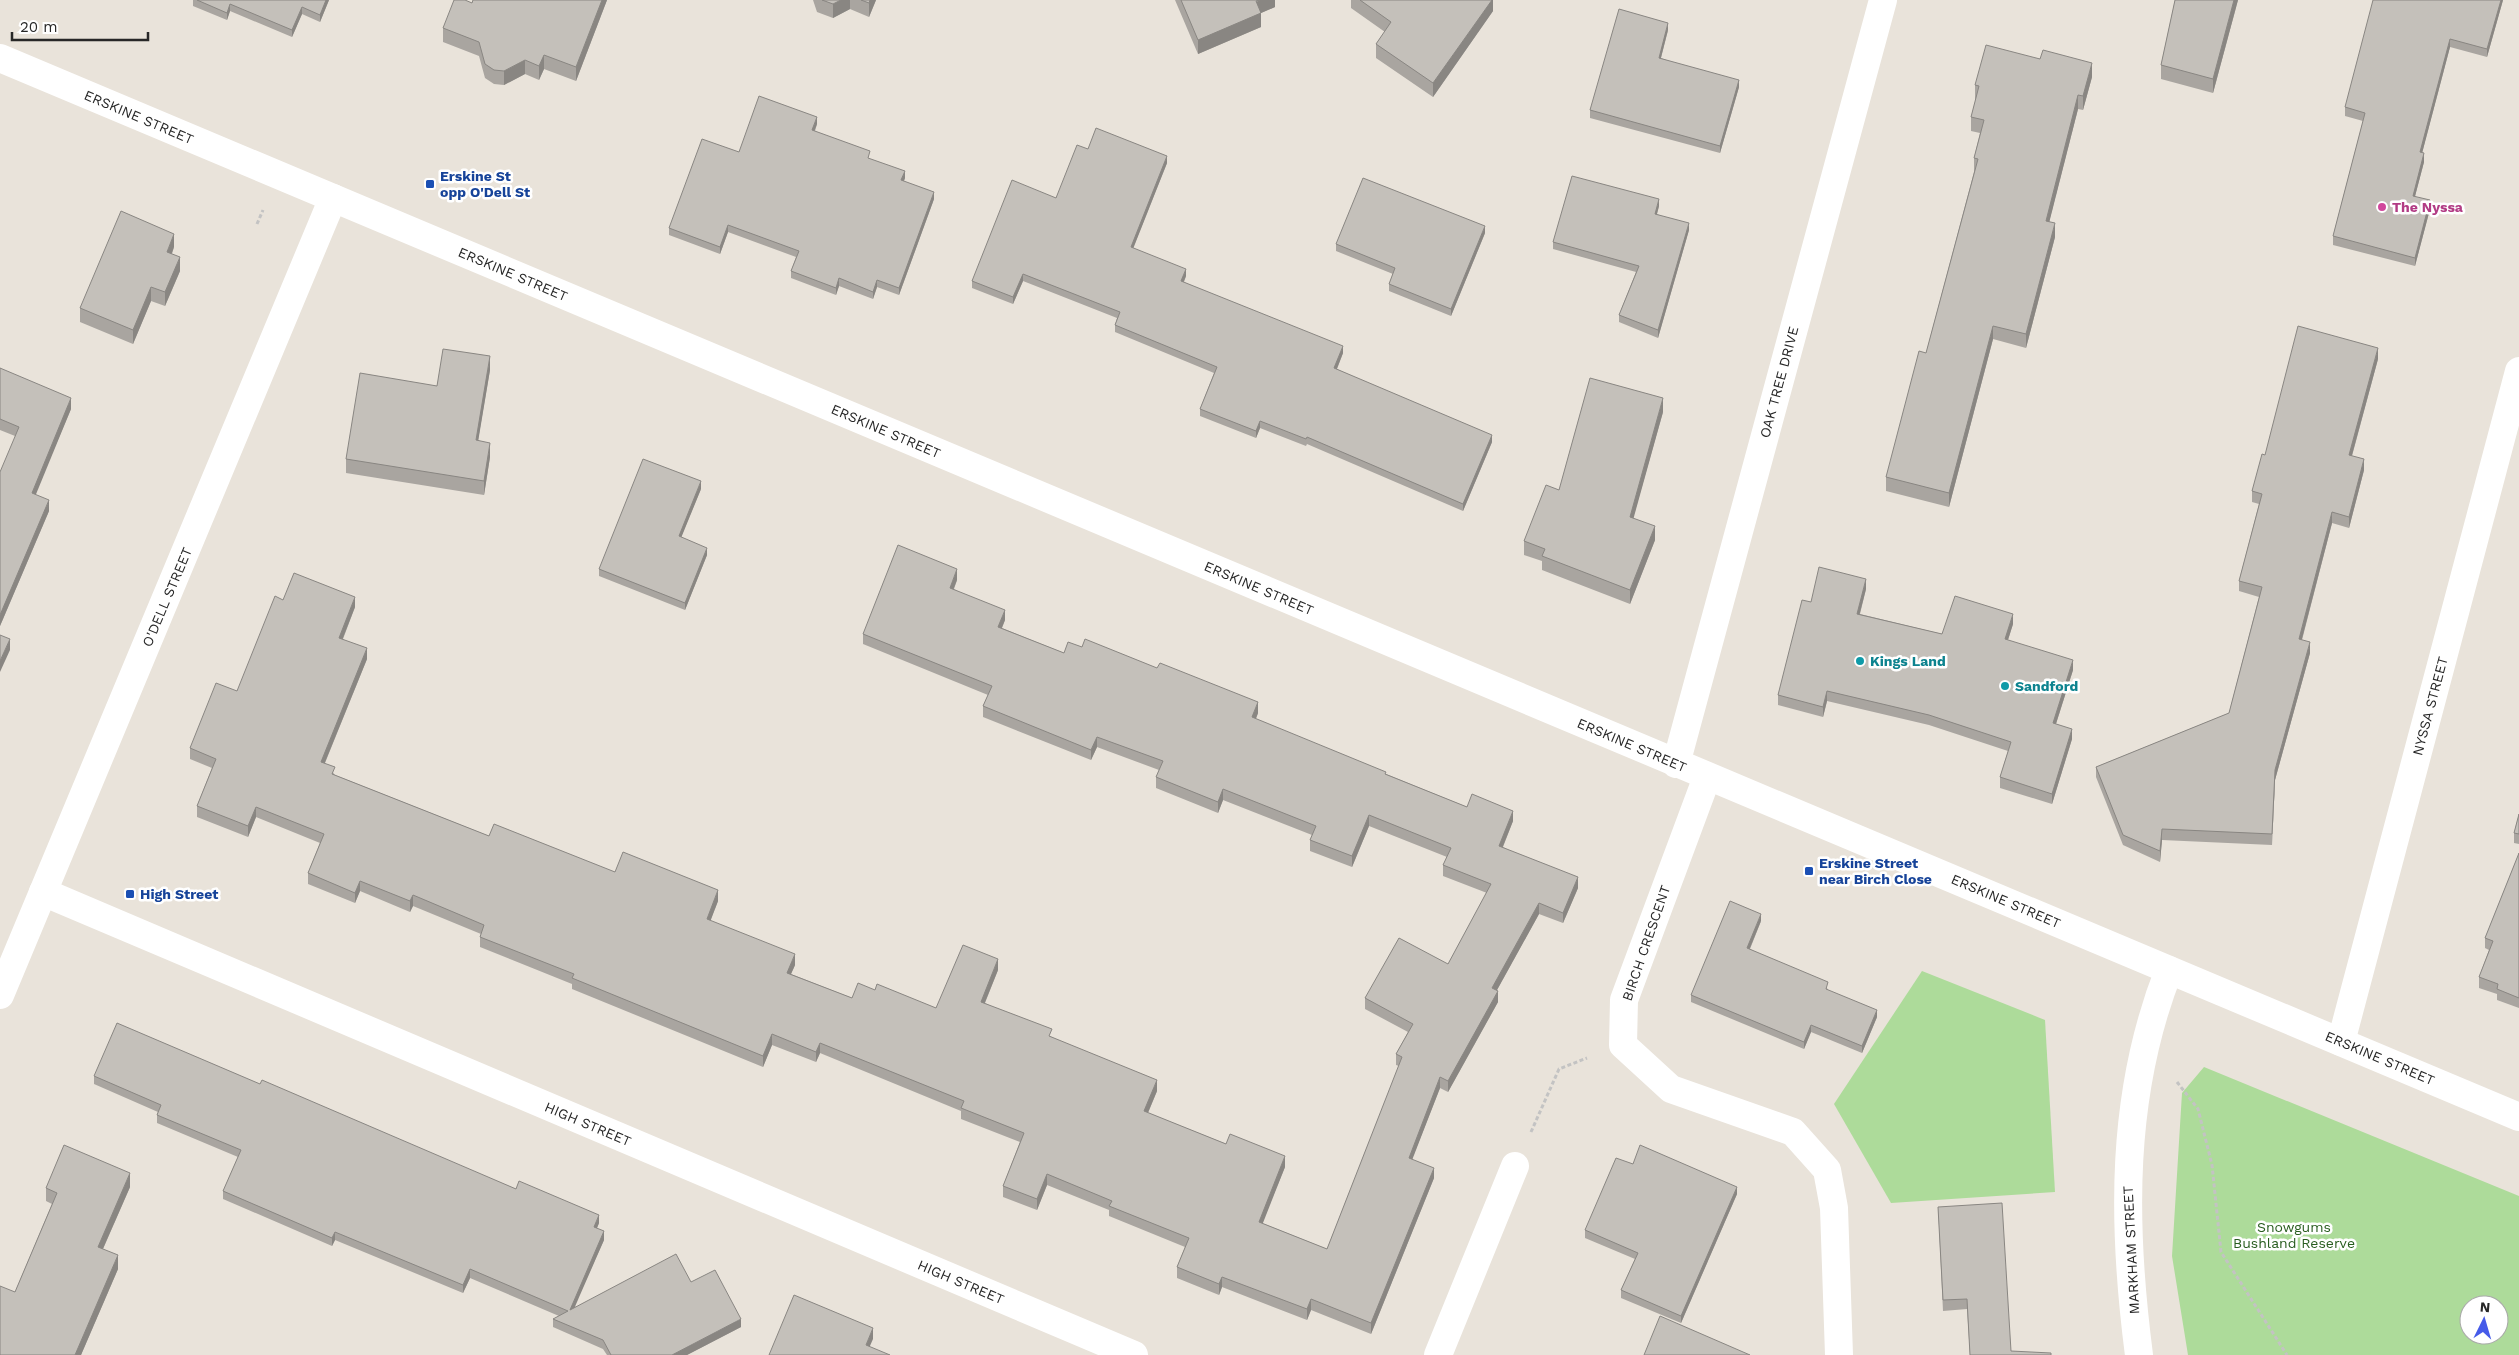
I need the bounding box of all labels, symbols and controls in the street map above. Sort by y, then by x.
scale bar [12,10,149,42]
text: 20 m [20,18,58,36]
street label: ERSKINE STREET [82,87,197,147]
place label: Erskine St opp O'Dell St [440,168,530,200]
marker: Erskine St opp O'Dell St [424,178,436,190]
place label: The Nyssa [2392,199,2464,215]
marker: The Nyssa [2376,201,2388,213]
street label: ERSKINE STREET [456,244,571,304]
street label: OAK TREE DRIVE [1756,324,1802,439]
street label: ERSKINE STREET [829,401,944,461]
street label: O'DELL STREET [139,544,195,649]
street label: ERSKINE STREET [1202,558,1317,618]
place label: Kings Land [1870,653,1946,669]
street label: NYSSA STREET [2409,654,2451,757]
marker: Kings Land [1854,655,1866,667]
place label: Sandford [2015,678,2078,694]
marker: Sandford [1999,680,2011,692]
street label: ERSKINE STREET [1575,715,1690,775]
place label: Erskine Street near Birch Close [1819,855,1932,887]
marker: Erskine Street near Birch Close [1803,865,1815,877]
street label: ERSKINE STREET [1949,871,2064,931]
street label: BIRCH CRESCENT [1619,883,1673,1003]
place label: High Street [140,886,218,902]
marker: High Street [124,888,136,900]
street label: ERSKINE STREET [2323,1028,2438,1088]
street label: HIGH STREET [542,1099,634,1150]
street label: MARKHAM STREET [2120,1185,2142,1315]
park label: Snowgums Bushland Reserve [2233,1219,2355,1251]
street label: HIGH STREET [915,1257,1007,1308]
north arrow [2459,1295,2509,1345]
text: N [2479,1299,2491,1315]

